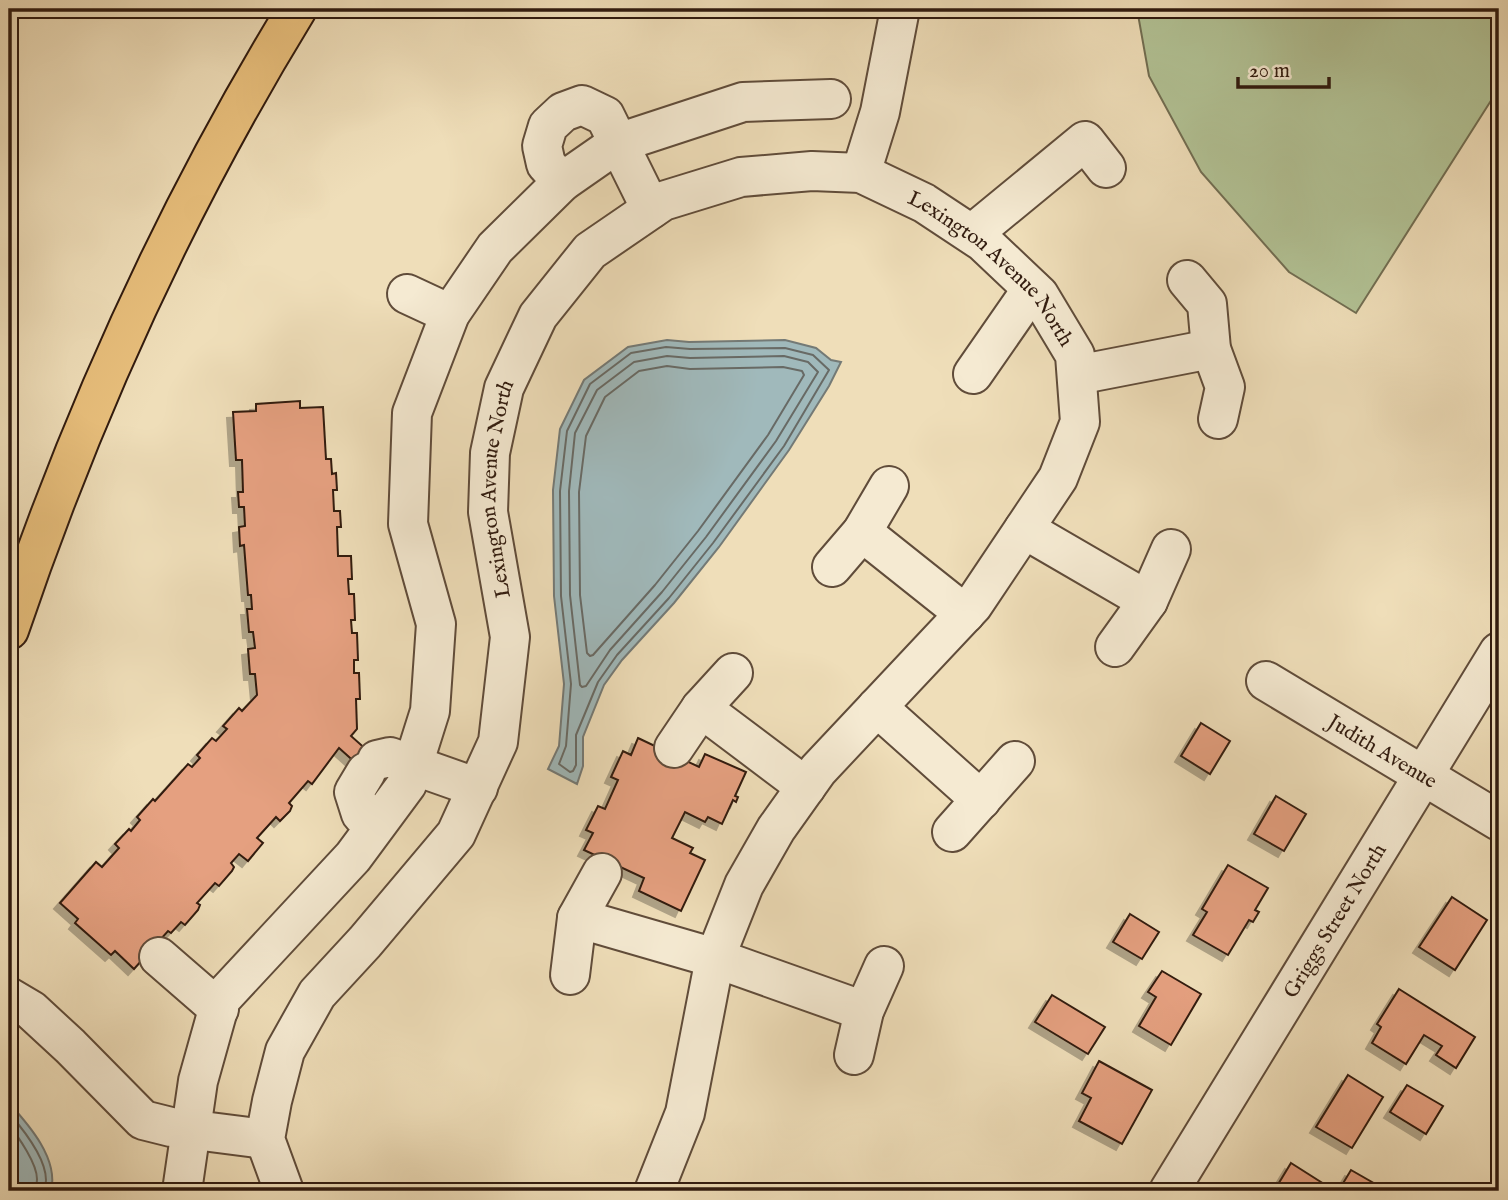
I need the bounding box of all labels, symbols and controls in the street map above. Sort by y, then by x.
scale bar [1238,46,1330,90]
text: 20 m [1249,58,1290,85]
street label: Lexington Avenue North [903,185,1079,352]
street label: Lexington Avenue North [475,375,521,600]
street label: Judith Avenue [1320,708,1442,796]
street label: Griggs Street North [1278,839,1393,1004]

